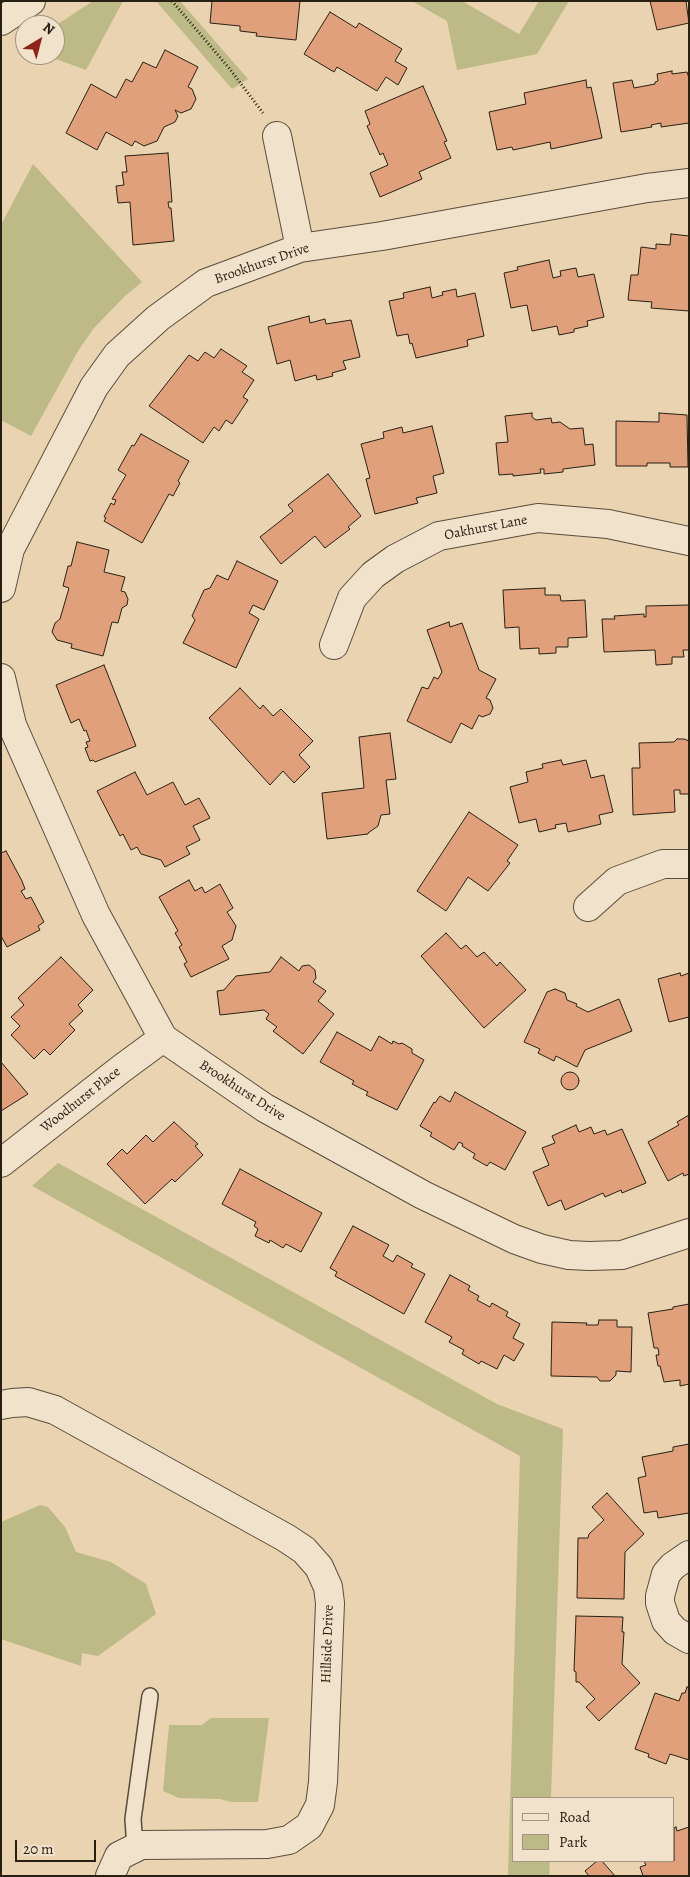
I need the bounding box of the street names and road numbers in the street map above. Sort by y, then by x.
street label: Brookhurst Drive [212,240,312,288]
street label: Oakhurst Lane [443,512,529,544]
street label: Brookhurst Drive [196,1057,288,1125]
street label: Woodhurst Place [38,1064,124,1136]
street label: Hillside Drive [318,1604,338,1684]

